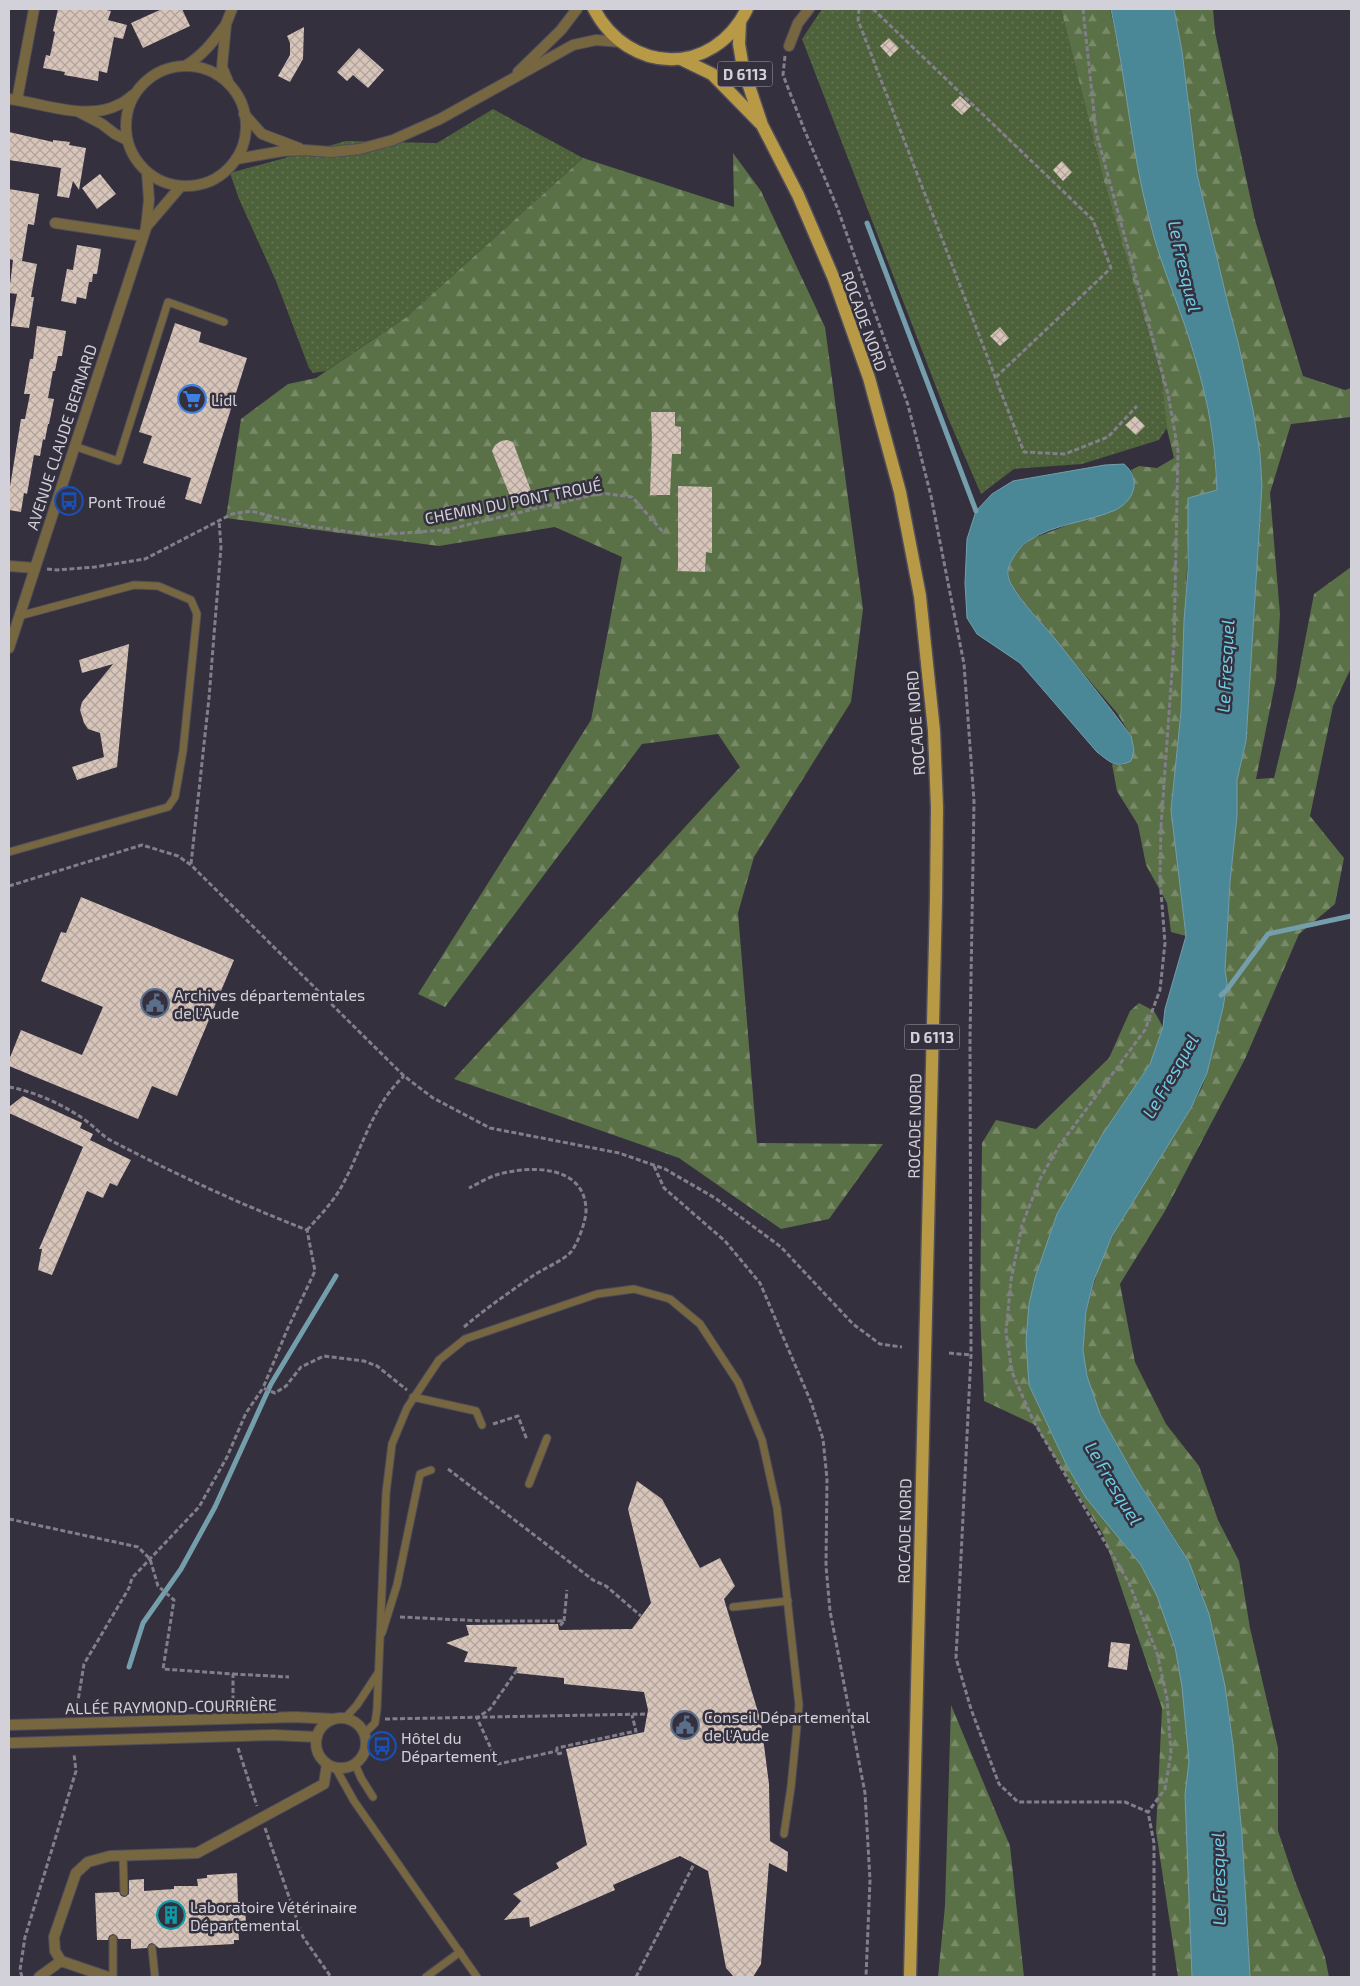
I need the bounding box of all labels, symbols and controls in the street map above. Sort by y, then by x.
road number: D 6113 [718,62,772,86]
water label: Le Fresquel [1164,218,1206,314]
street label: ROCADE NORD [838,268,892,374]
street label: AVENUE CLAUDE BERNARD [22,342,100,532]
supermarket icon: Lidl [177,384,207,414]
place label: Lidl [211,390,237,409]
street label: CHEMIN DU PONT TROUÉ [423,475,603,527]
bus stop icon: Pont Troué [54,486,84,516]
place label: Pont Troué [88,492,166,511]
water label: Le Fresquel [1212,619,1238,713]
street label: ROCADE NORD [902,670,928,776]
place label: Archives départementales de l'Aude [174,985,365,1022]
public building icon: Archives départementales de l'Aude [140,988,170,1018]
road number: D 6113 [904,1024,960,1050]
water label: Le Fresquel [1137,1030,1203,1122]
street label: ROCADE NORD [904,1073,924,1179]
water label: Le Fresquel [1081,1437,1147,1529]
street label: ROCADE NORD [894,1478,914,1584]
street label: ALLÉE RAYMOND-COURRIÈRE [65,1695,277,1717]
place label: Conseil Départemental de l'Aude [704,1707,870,1744]
public building icon: Conseil Départemental de l'Aude [670,1710,700,1740]
place label: Hôtel du Département [401,1728,497,1765]
bus stop icon: Hôtel du Département [367,1731,397,1761]
water label: Le Fresquel [1206,1832,1230,1926]
place label: Laboratoire Vétérinaire Départemental [190,1897,357,1934]
building icon: Laboratoire Vétérinaire Départemental [156,1900,186,1930]

